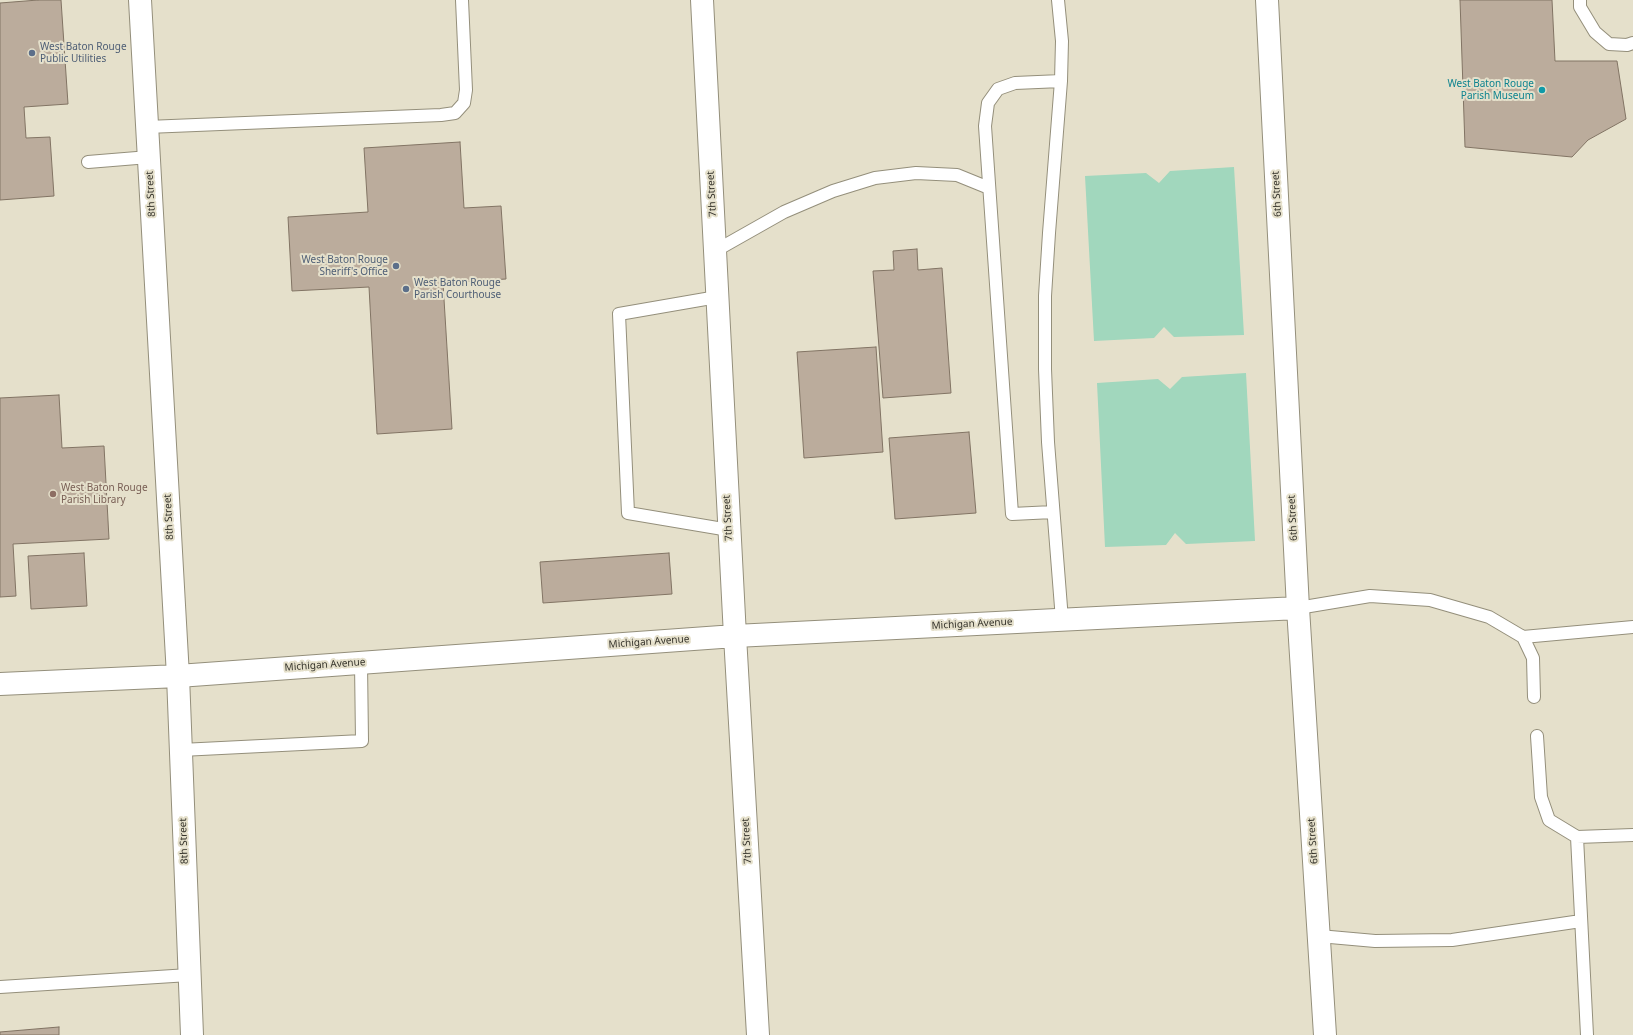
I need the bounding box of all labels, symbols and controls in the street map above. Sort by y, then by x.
place label: West Baton Rouge Public Utilities [40,41,127,64]
marker: West Baton Rouge Public Utilities [27,48,37,58]
place label: West Baton Rouge Parish Museum [1447,78,1534,102]
marker: West Baton Rouge Parish Museum [1537,85,1547,95]
street label: 8th Street [144,171,158,217]
street label: 7th Street [705,171,719,217]
street label: 6th Street [1270,171,1284,217]
place label: West Baton Rouge Sheriff's Office [301,254,388,278]
marker: West Baton Rouge Sheriff's Office [391,261,401,271]
place label: West Baton Rouge Parish Courthouse [414,277,501,300]
marker: West Baton Rouge Parish Courthouse [401,284,411,294]
place label: West Baton Rouge Parish Library [61,482,148,506]
marker: West Baton Rouge Parish Library [48,489,58,499]
street label: 8th Street [162,494,176,540]
street label: 7th Street [721,495,735,541]
street label: 6th Street [1286,495,1300,541]
street label: Michigan Avenue [931,616,1013,632]
street label: Michigan Avenue [608,633,690,651]
street label: Michigan Avenue [284,656,366,674]
street label: 8th Street [177,818,191,864]
street label: 7th Street [740,818,754,864]
street label: 6th Street [1305,818,1321,864]

